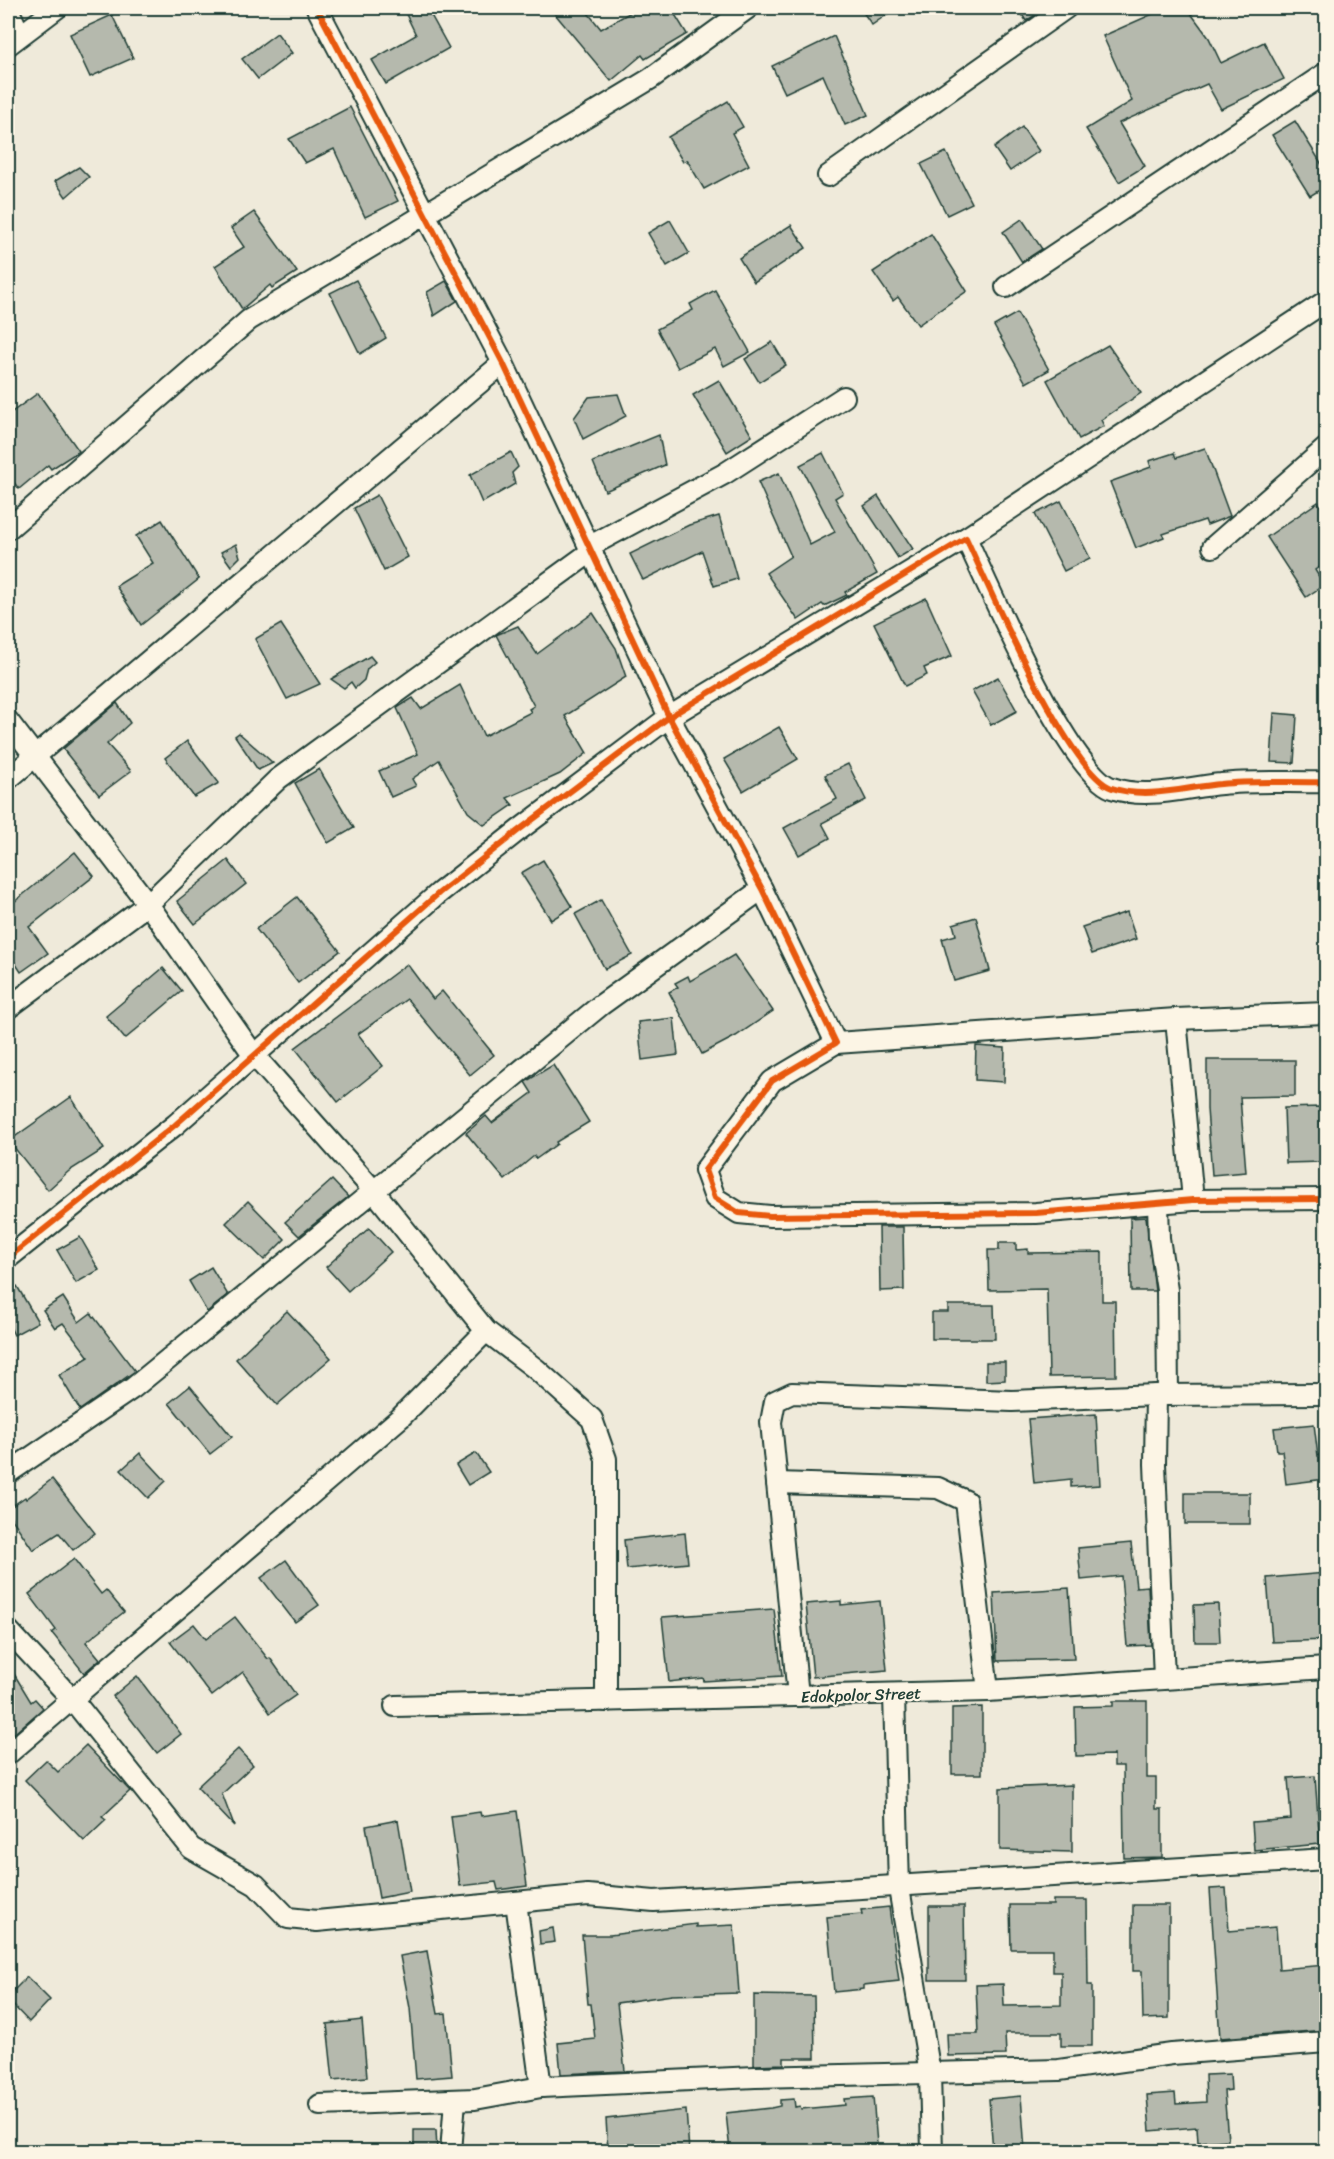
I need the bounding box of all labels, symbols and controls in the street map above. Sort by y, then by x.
street label: Edokpolor Street [800,1678,922,1712]

